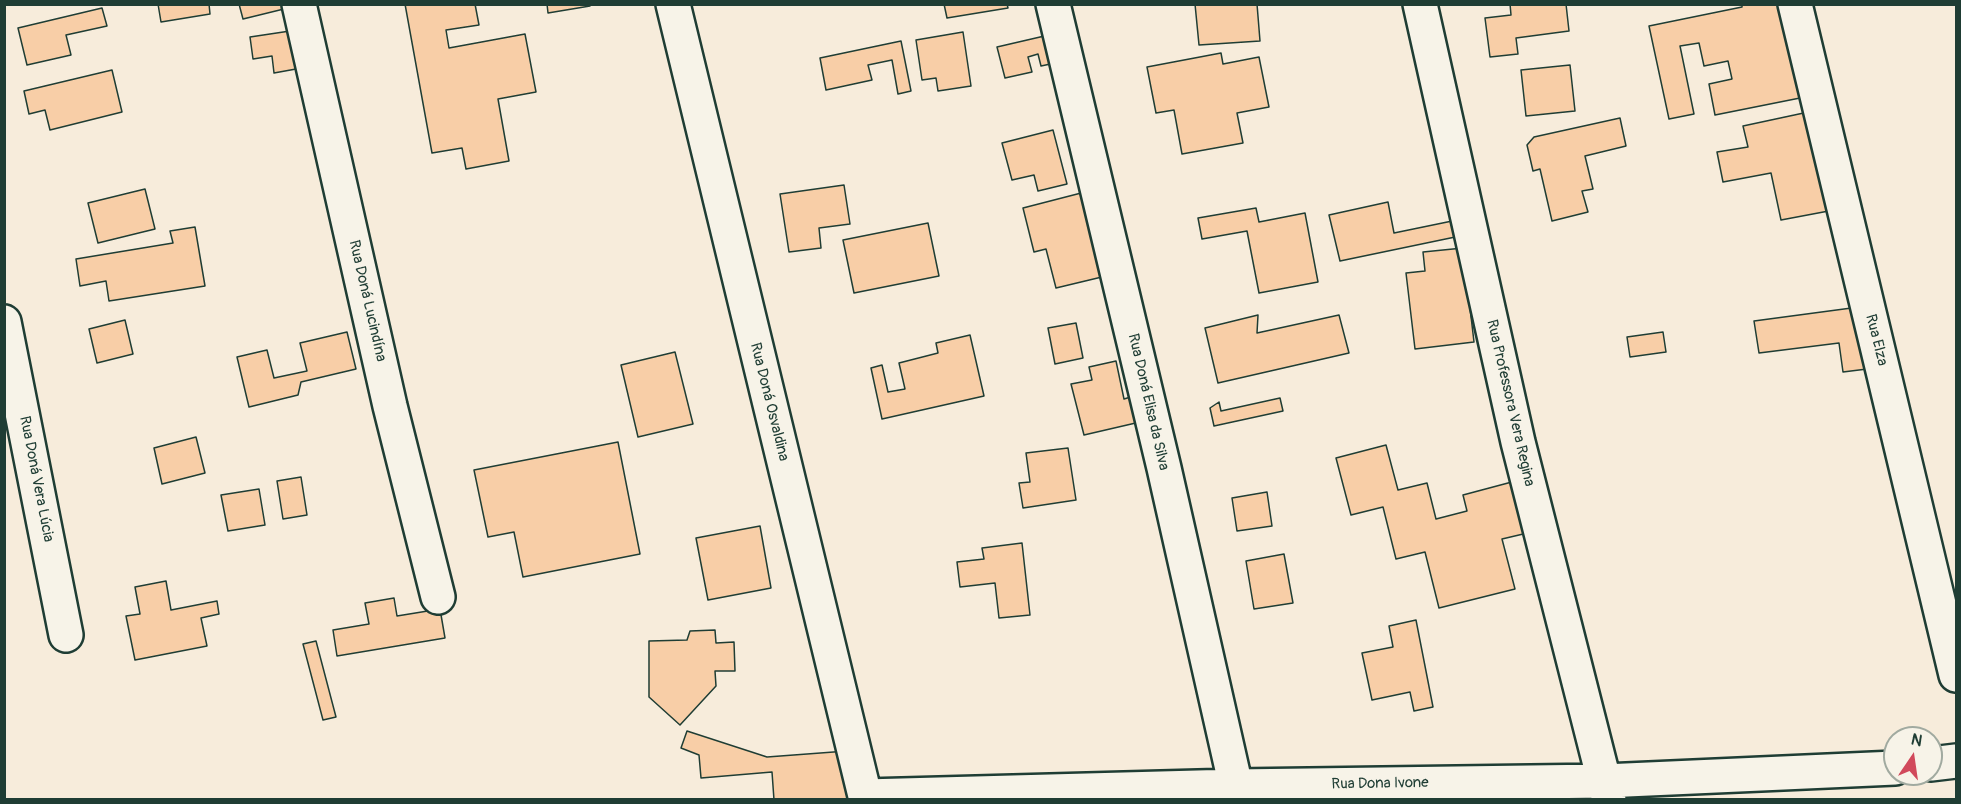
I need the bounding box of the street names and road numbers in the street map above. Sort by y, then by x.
street label: Rua Doná Lucindína [344,238,390,364]
street label: Rua Elza [1861,312,1891,368]
street label: Rua Professora Vera Regina [1482,318,1538,488]
street label: Rua Doná Elisa da Silva [1124,332,1172,472]
street label: Rua Doná Osvaldina [746,341,792,463]
street label: Rua Doná Vera Lúcia [15,414,57,544]
street label: Rua Dona Ivone [1331,774,1429,794]

